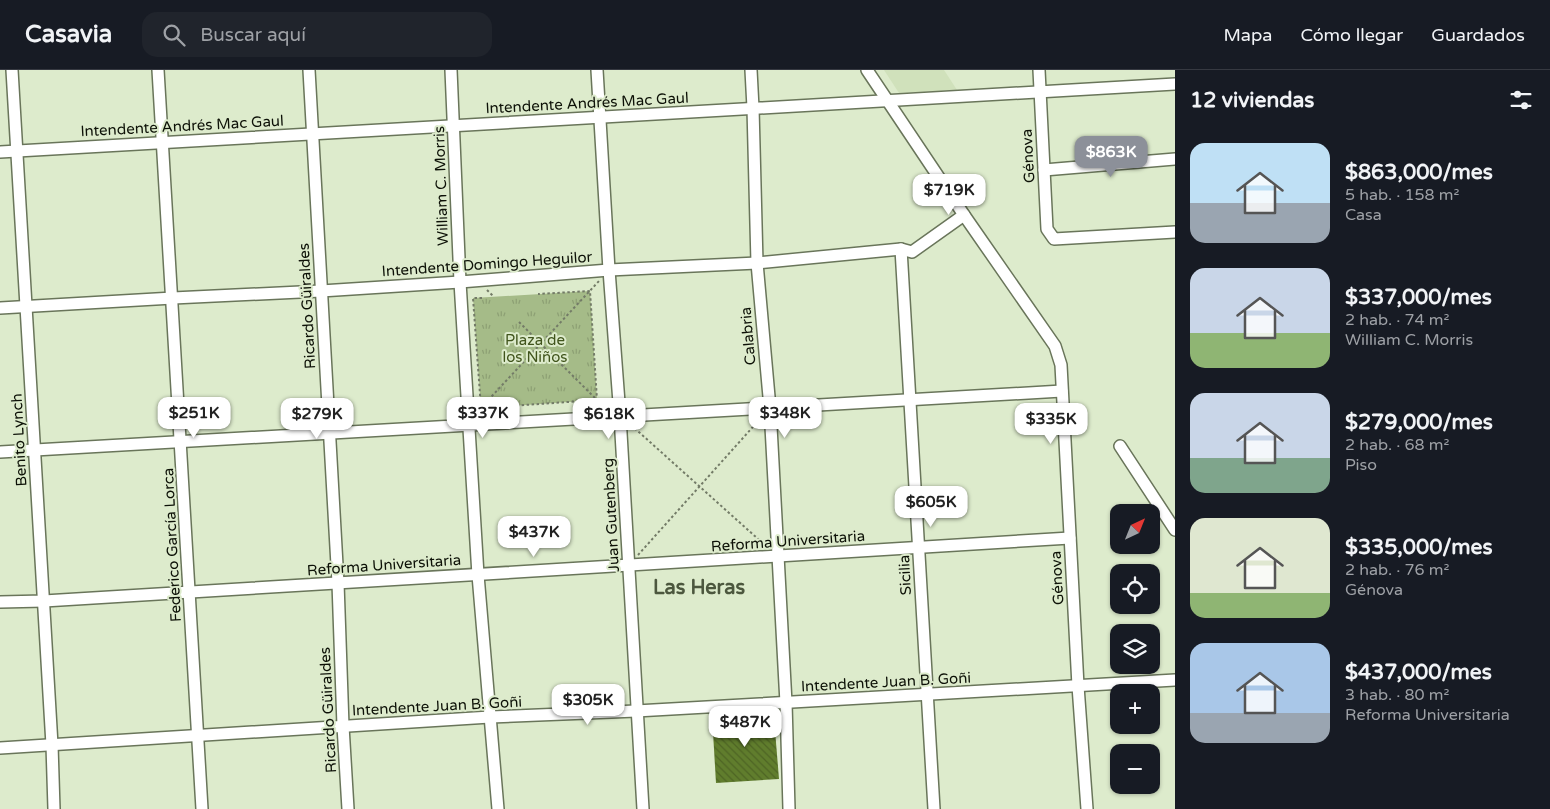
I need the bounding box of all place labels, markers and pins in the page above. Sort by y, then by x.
pin: $863K [1076,136,1146,178]
pin: $719K [914,174,984,216]
pin: $251K [159,396,229,439]
pin: $337K [448,396,518,439]
pin: $348K [750,396,820,439]
pin: $279K [282,398,352,440]
pin: $618K [574,398,644,440]
pin: $335K [1016,402,1086,445]
pin: $605K [896,486,966,528]
pin: $437K [499,516,569,558]
pin: $305K [553,684,623,726]
pin: $487K [710,706,780,748]

